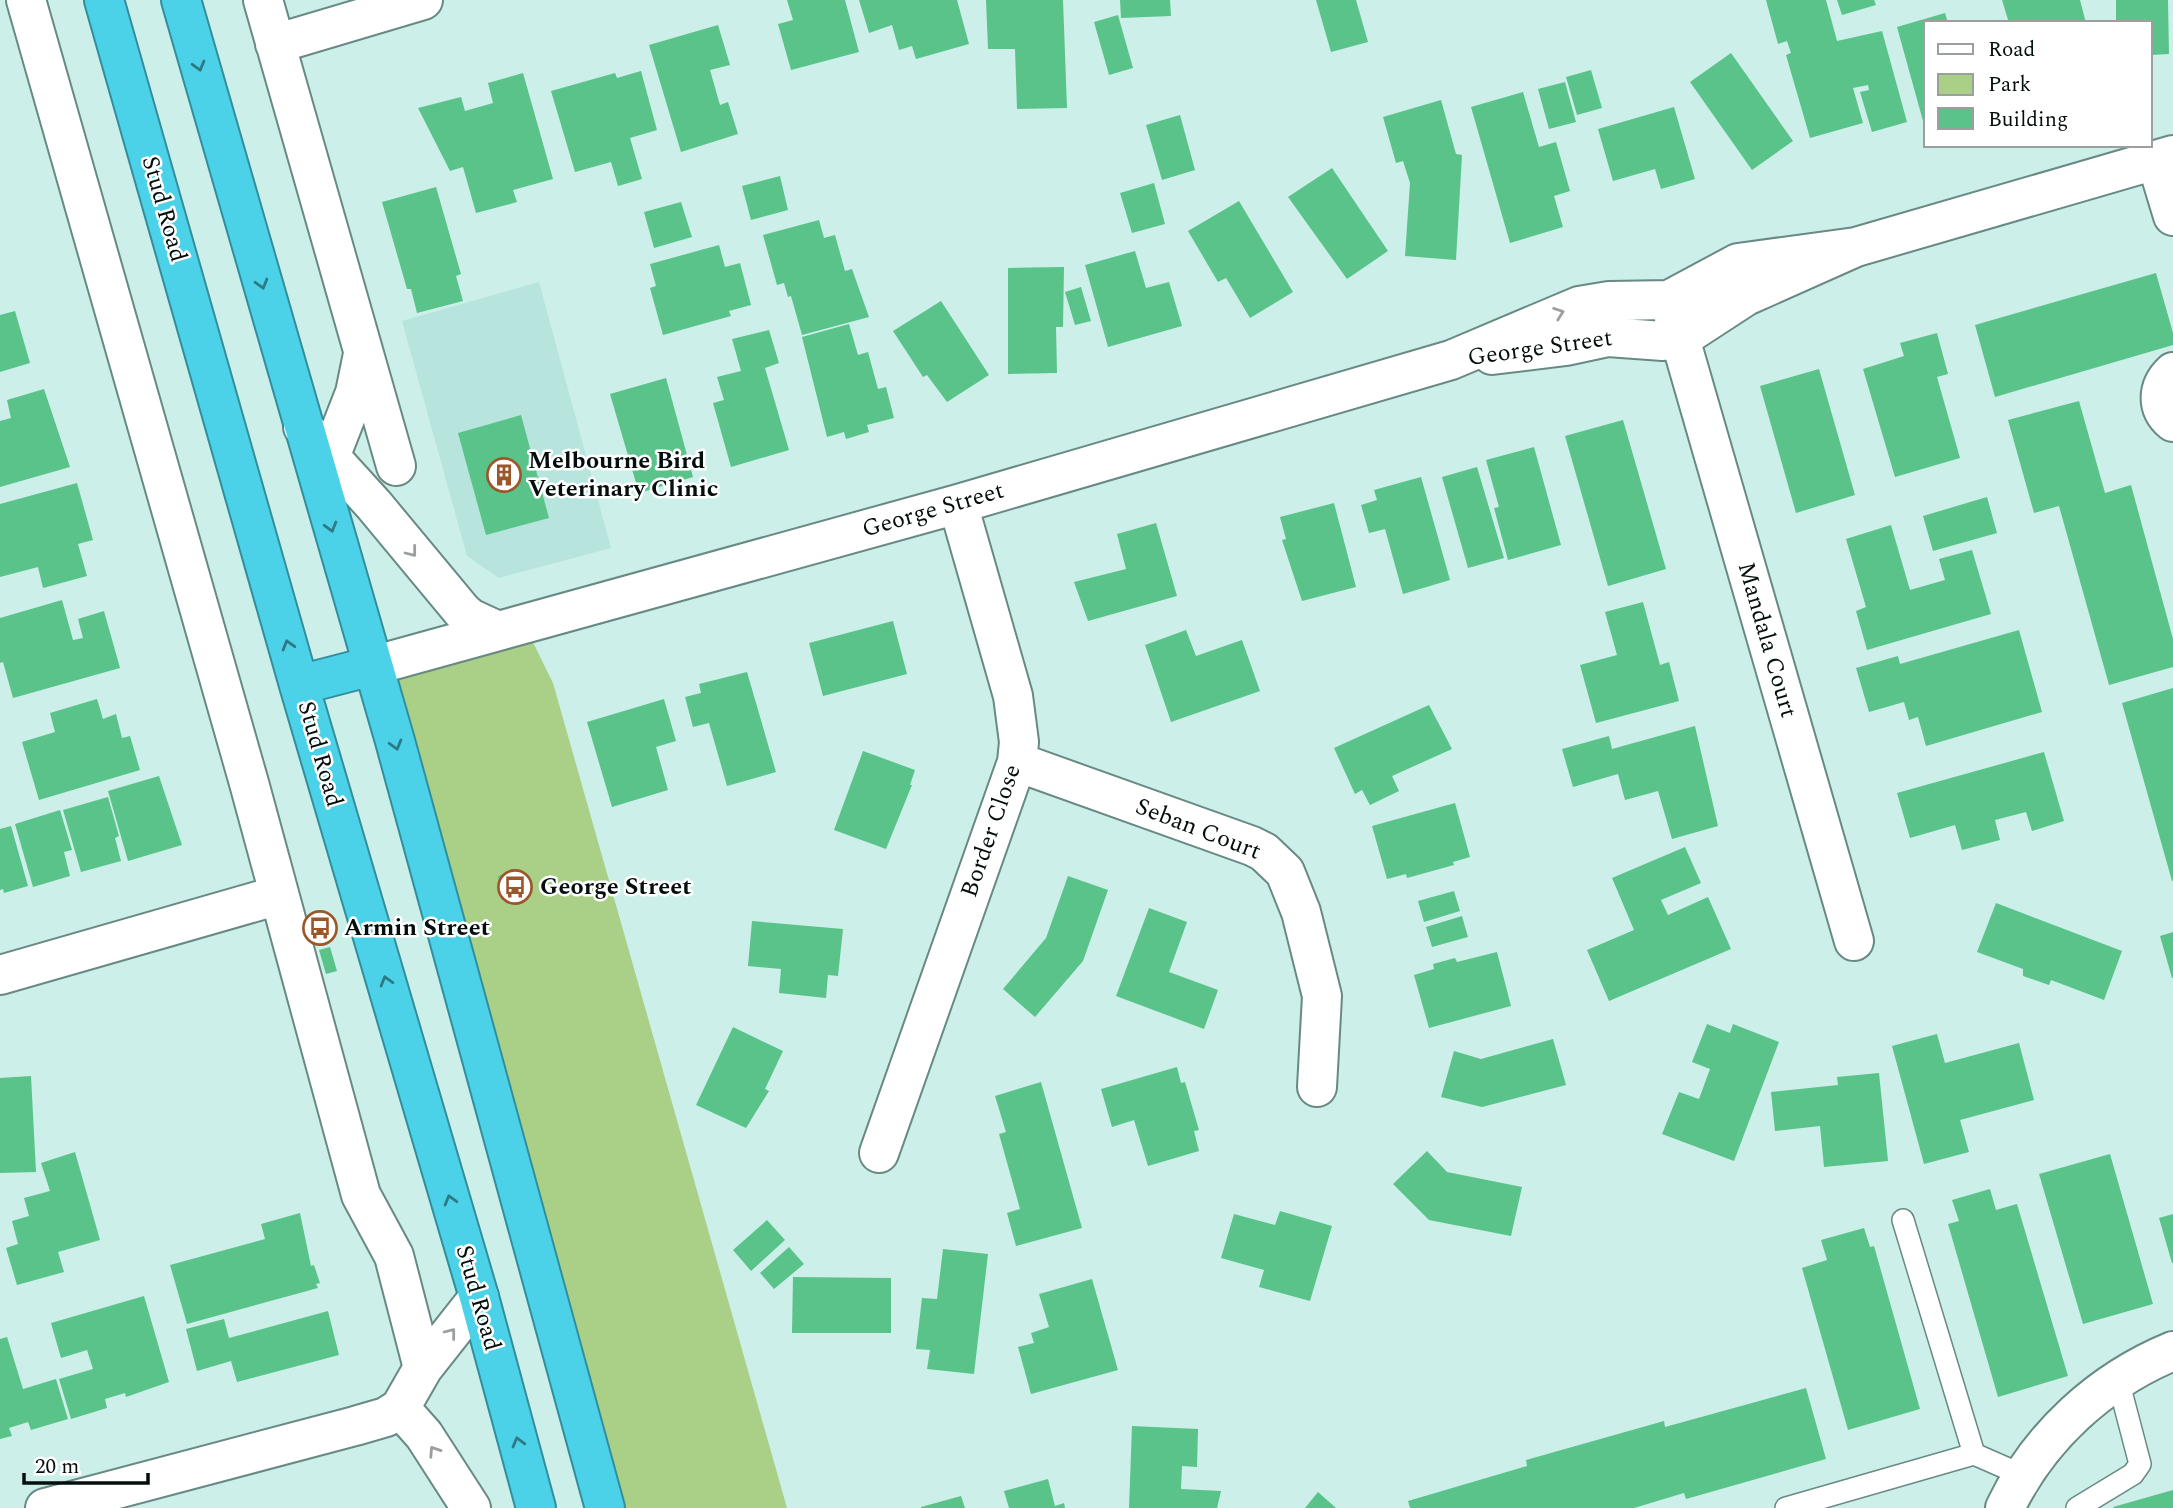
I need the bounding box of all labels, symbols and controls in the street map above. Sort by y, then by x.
legend [1924,21,2152,147]
text: Road [1988,34,2035,66]
one-way arrow [191,59,206,71]
text: Park [1988,69,2032,101]
text: Building [1988,104,2068,136]
street label: Stud Road [132,152,196,266]
one-way arrow [254,278,268,290]
one-way arrow [1553,308,1565,322]
street label: George Street [1465,320,1615,376]
place label: Melbourne Bird Veterinary Clinic [528,443,718,507]
building icon: Melbourne Bird Veterinary Clinic [485,456,523,494]
street label: George Street [858,473,1008,547]
one-way arrow [323,520,338,532]
one-way arrow [403,545,416,557]
street label: Mandala Court [1728,558,1806,722]
one-way arrow [282,640,296,652]
street label: Stud Road [288,697,352,811]
one-way arrow [388,738,403,750]
street label: Border Close [951,760,1031,902]
street label: Seban Court [1130,789,1266,869]
bus stop icon: George Street [496,868,534,906]
place label: George Street [540,869,692,905]
bus stop icon: Armin Street [301,909,339,947]
place label: Armin Street [344,910,490,946]
one-way arrow [380,975,395,987]
one-way arrow [444,1194,459,1206]
street label: Stud Road [446,1241,510,1355]
one-way arrow [443,1328,456,1340]
one-way arrow [512,1436,526,1448]
scale bar [24,1442,149,1486]
one-way arrow [430,1445,443,1458]
text: 20 m [35,1451,79,1483]

